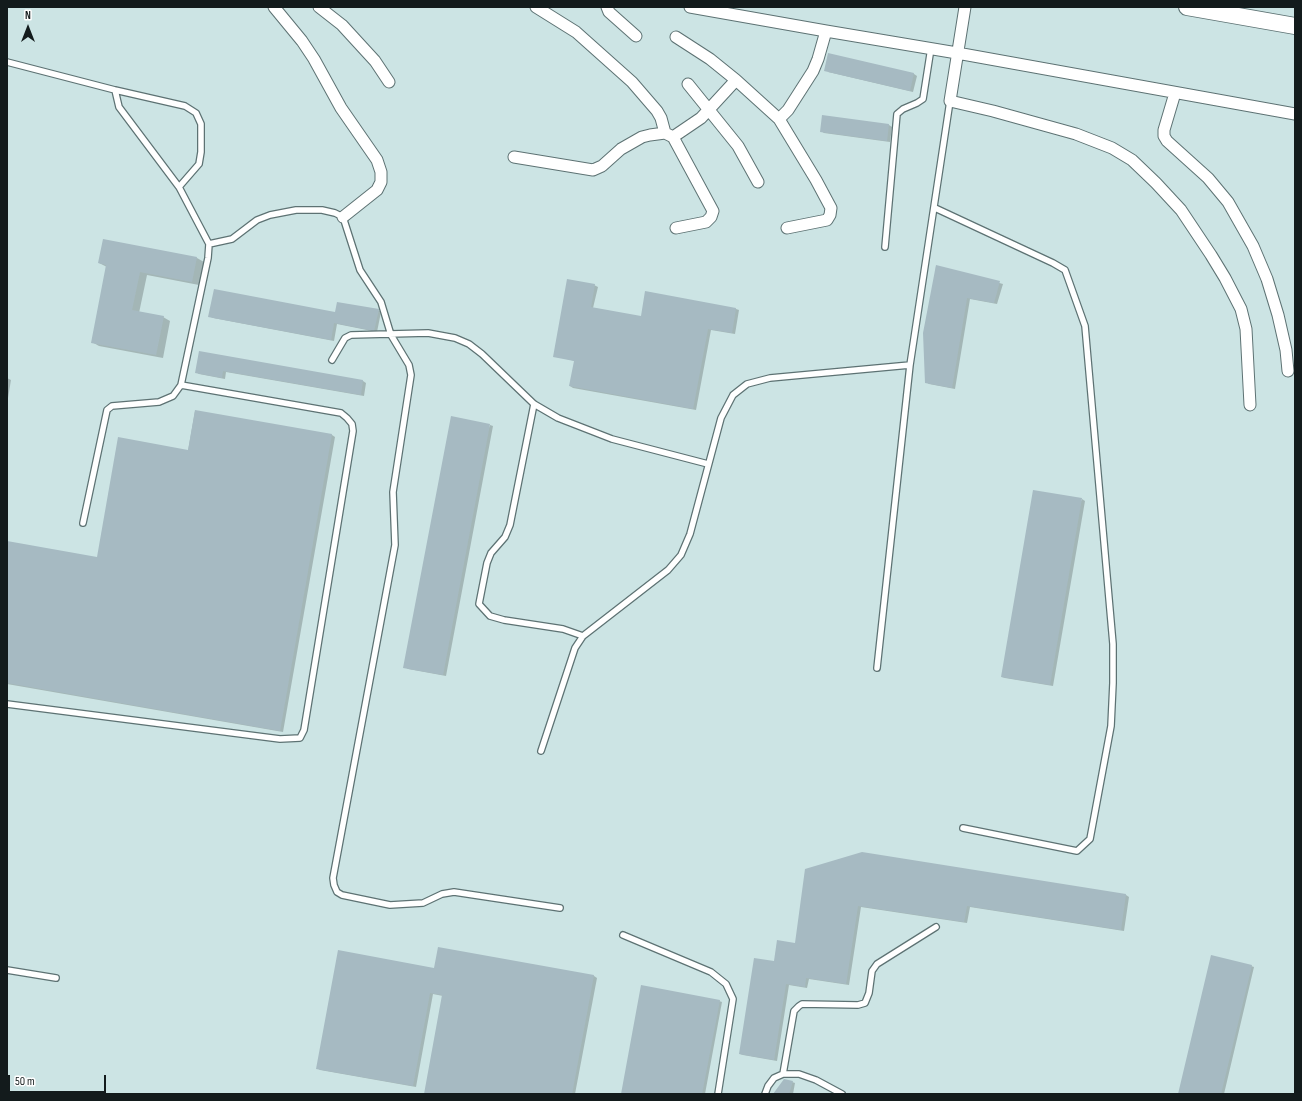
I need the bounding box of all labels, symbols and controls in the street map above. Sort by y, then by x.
north arrow [8,8,48,48]
text: N [25,9,31,22]
scale bar [10,1067,108,1093]
text: 50 m [15,1074,35,1089]

